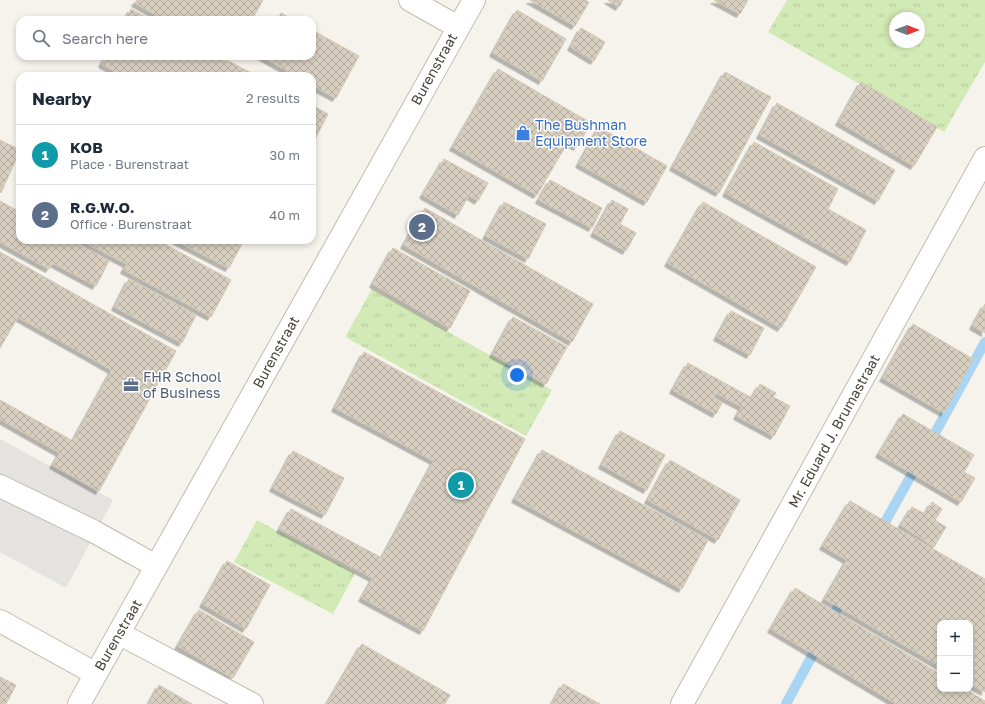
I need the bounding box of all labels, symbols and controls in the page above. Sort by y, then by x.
north arrow [889,12,925,48]
search box [16,16,316,60]
icon: search [30,27,52,49]
text: Search here [62,29,148,47]
street label: Burenstraat [407,30,460,108]
text: Nearby [32,88,92,109]
text: 2 results [246,90,300,106]
place label: The Bushman Equipment Store [535,116,647,149]
shop icon: The Bushman Equipment Store [514,124,532,142]
text: KOB [70,138,103,156]
text: 1 [42,147,48,163]
text: 30 m [270,147,300,163]
text: Place · Burenstraat [70,156,189,172]
text: R.G.W.O. [70,198,135,216]
text: 2 [41,207,49,223]
text: 40 m [269,207,300,223]
pin: 2 [409,212,435,242]
text: Office · Burenstraat [70,216,192,232]
street label: Burenstraat [249,313,302,391]
street label: Mr. Eduard J. Brumastraat [784,351,883,510]
your location [507,365,527,385]
place label: FHR School of Business [143,368,221,401]
office icon: FHR School of Business [122,376,140,394]
pin: 1 [448,470,474,500]
street label: Burenstraat [90,596,145,673]
map controls [937,620,973,692]
button: + [937,620,973,656]
button: − [937,656,973,692]

